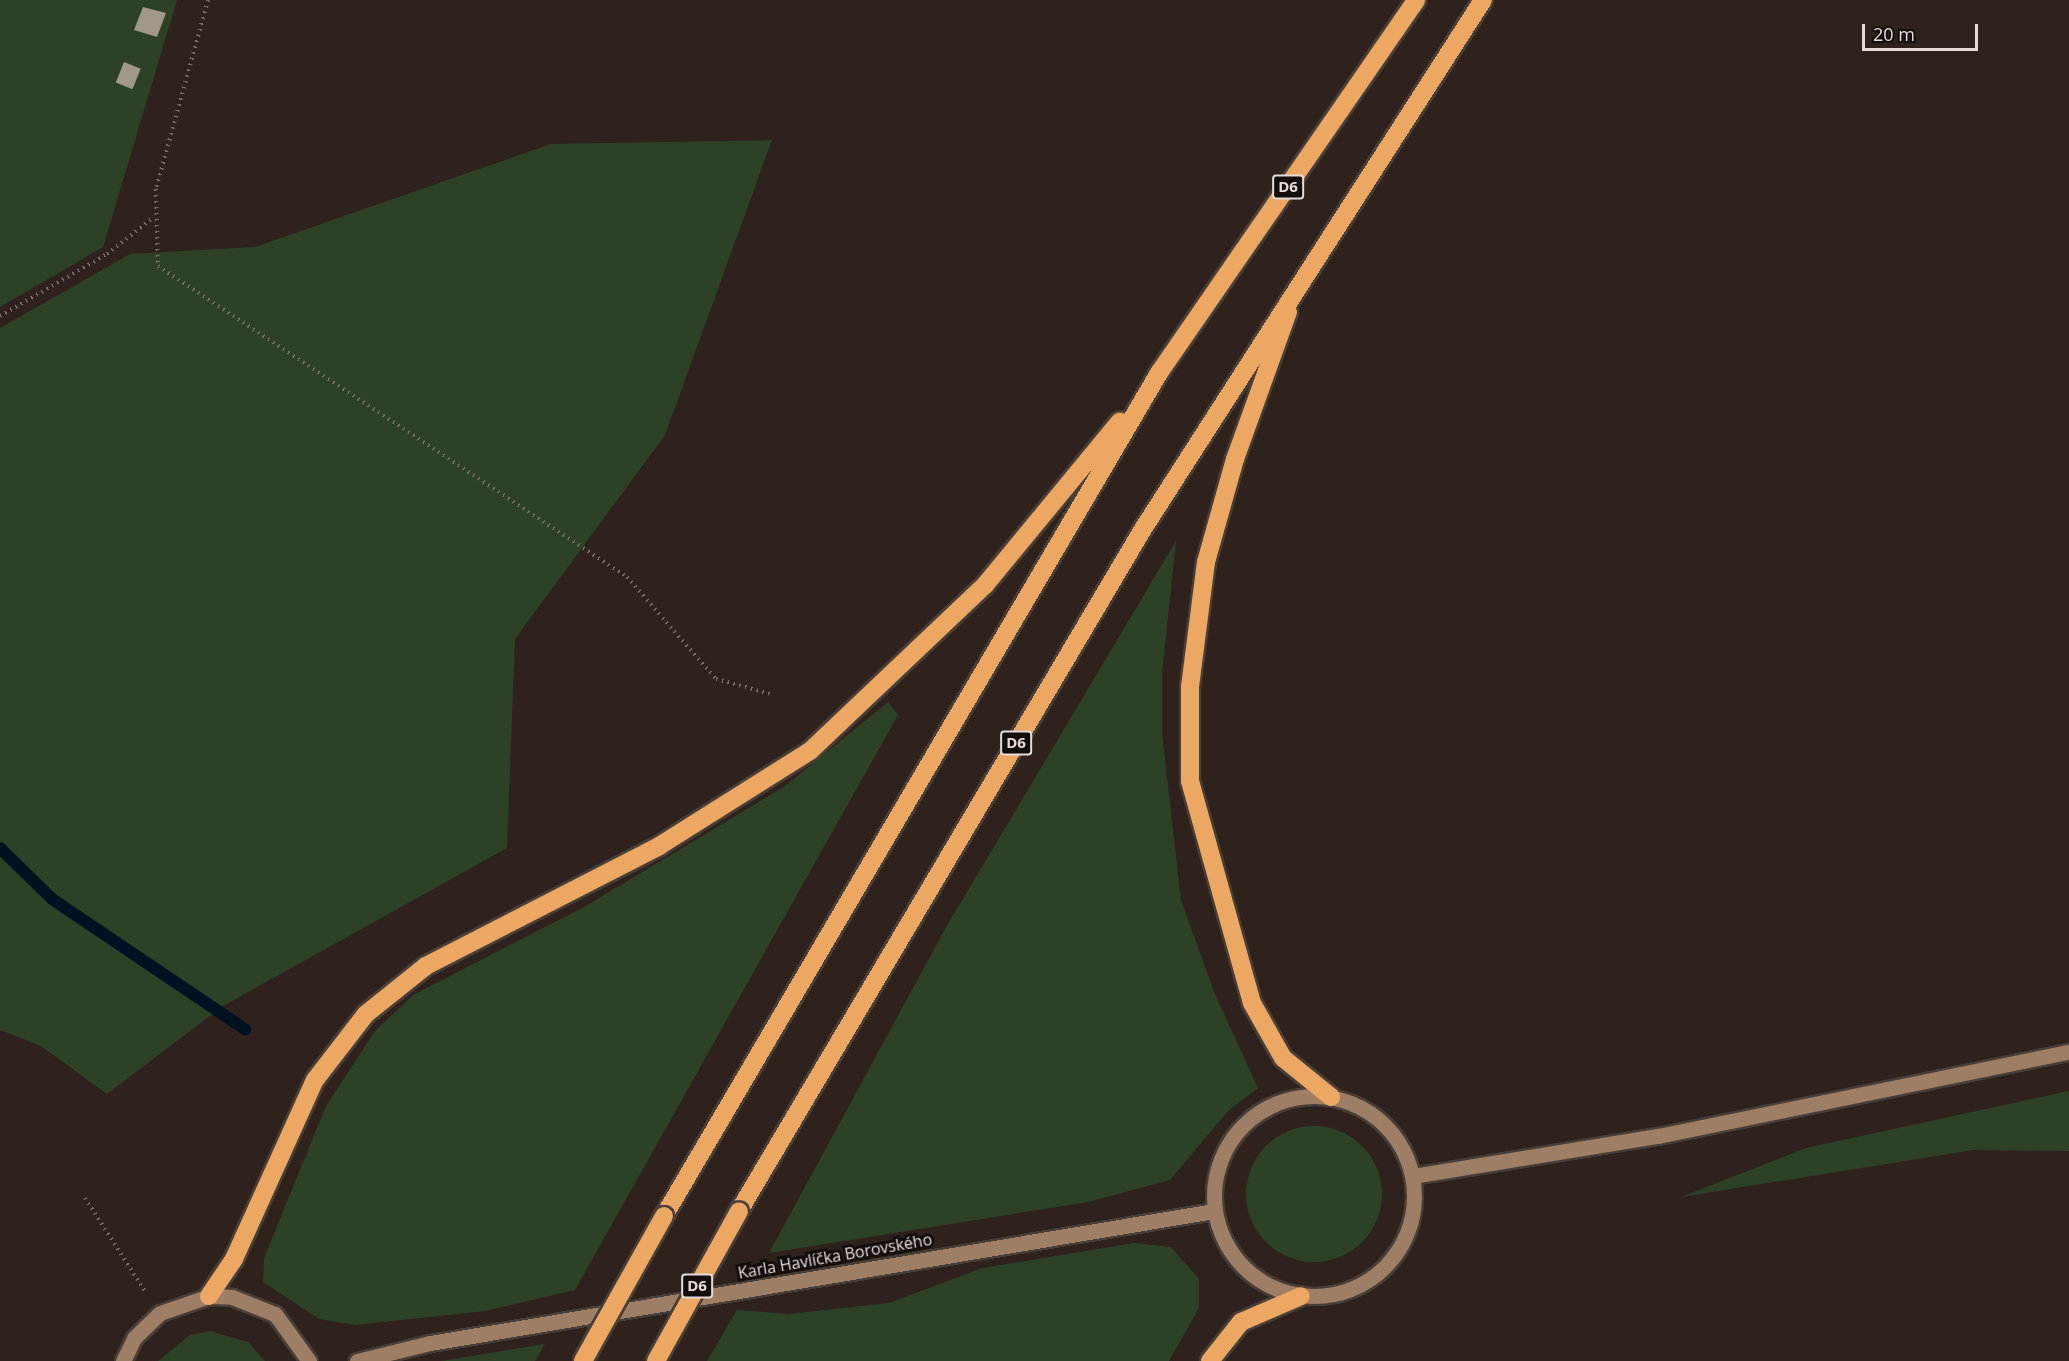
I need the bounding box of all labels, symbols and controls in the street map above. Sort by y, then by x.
scale bar [1865,12,1980,50]
text: 20 m [1873,22,1915,46]
road number: D6 [1272,175,1304,199]
road number: D6 [1000,731,1032,755]
street label: Karla Havlíčka Borovského [736,1229,934,1283]
road number: D6 [680,1274,714,1298]

